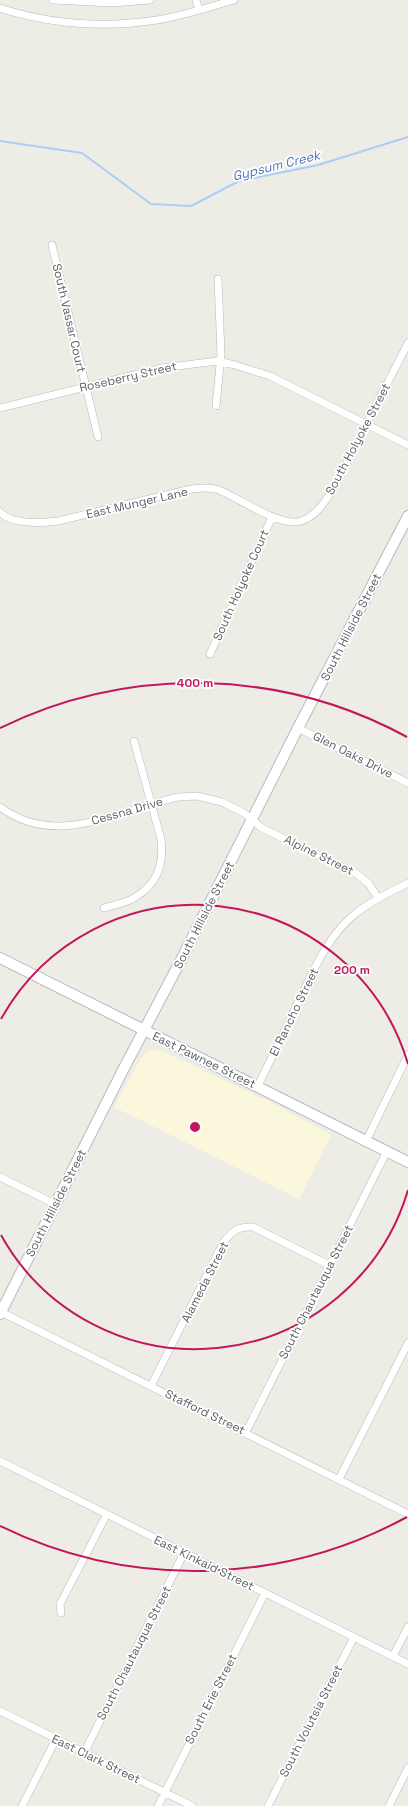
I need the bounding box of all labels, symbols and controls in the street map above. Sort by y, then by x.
water label: Gypsum Creek [231,146,324,185]
street label: South Vassar Court [49,262,89,374]
street label: Roseberry Street [78,358,178,396]
street label: South Holyoke Street [322,380,394,498]
street label: East Munger Lane [85,484,189,522]
street label: South Holyoke Court [209,527,273,643]
street label: South Hillside Street [317,571,385,683]
text: 400 m [177,675,213,691]
street label: Glen Oaks Drive [310,728,396,782]
street label: Cessna Drive [89,793,165,829]
street label: Alpine Street [282,831,356,879]
street label: South Hillside Street [170,859,238,971]
text: 200 m [334,962,370,978]
street label: El Rancho Street [266,965,322,1059]
street label: East Pawnee Street [150,1028,258,1092]
centre of rings [188,1120,202,1134]
street label: South Hillside Street [22,1147,90,1259]
street label: South Chautauqua Street [275,1222,357,1362]
street label: Alameda Street [178,1239,232,1325]
street label: Stafford Street [162,1386,248,1438]
street label: East Kinkaid Street [151,1532,257,1594]
street label: South Chautauqua Street [93,1583,175,1723]
street label: South Erie Street [181,1651,241,1747]
street label: South Volutsia Street [276,1662,346,1780]
street label: East Clark Street [49,1731,143,1787]

